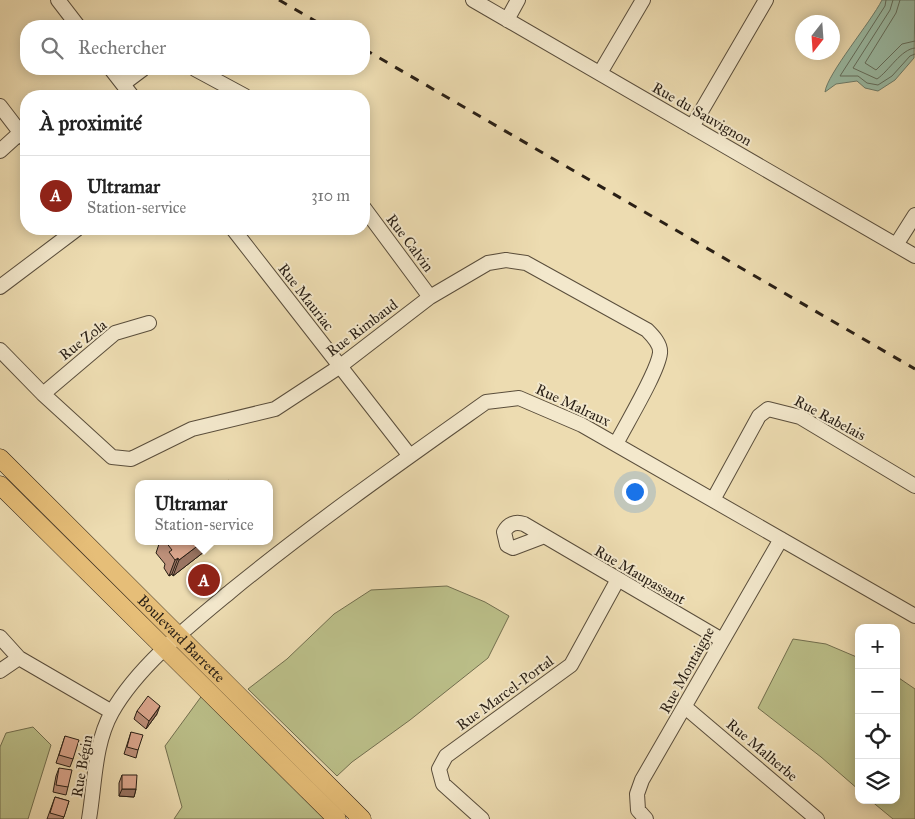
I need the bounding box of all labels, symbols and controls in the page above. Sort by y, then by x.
north arrow [795,15,840,60]
search box [20,20,370,75]
icon: search [38,34,66,62]
text: Rechercher [78,36,166,59]
street label: Rue du Sauvignon [649,78,755,150]
text: À proximité [40,110,142,136]
text: Ultramar [87,175,160,198]
text: A [51,186,61,205]
text: 310 m [311,186,350,205]
text: Station-service [87,198,186,217]
street label: Rue Calvin [382,210,438,276]
street label: Rue Mauriac [274,260,338,334]
street label: Rue Rimbaud [323,295,401,361]
street label: Rue Zola [56,315,111,364]
street label: Rue Malraux [533,380,614,430]
street label: Rue Rabelais [791,392,869,444]
your location [622,479,648,505]
popup [135,480,273,545]
text: Ultramar [154,492,227,515]
text: Station-service [154,515,254,534]
street label: Rue Maupassant [591,542,689,609]
pin: A [188,561,220,599]
street label: Boulevard Barrette [134,591,229,686]
street label: Rue Montaigne [656,624,718,716]
map controls [855,624,900,804]
button: + [855,624,900,669]
street label: Rue Marcel-Portal [453,651,558,734]
button: − [855,669,900,714]
button: locate [855,714,900,759]
street label: Rue Malherbe [723,715,801,785]
street label: Rue Bégin [68,733,96,799]
button: layers [855,759,900,804]

